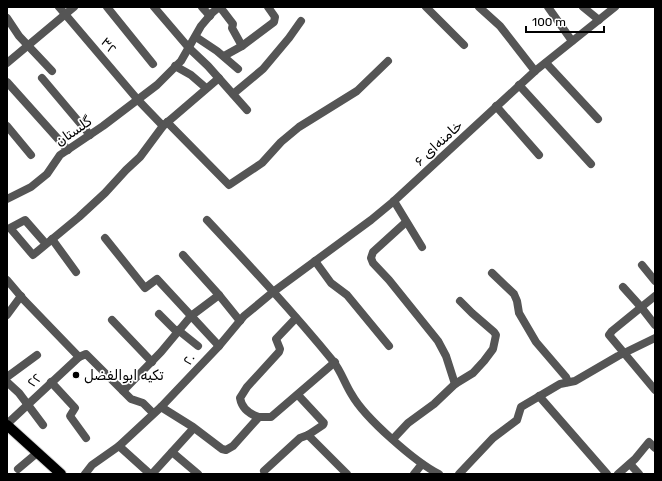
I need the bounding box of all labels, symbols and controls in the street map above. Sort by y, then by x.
scale bar [526,8,604,34]
text: 100 m [532,15,566,29]
street label: ۳۲ [97,34,120,57]
street label: گلستان [52,112,95,150]
street label: خامنه‌ای ۶ [411,117,466,170]
street label: ۲۰ [179,349,199,369]
place label: تکیه ابوالفضل [84,367,164,384]
street label: ۲۲ [24,369,45,391]
marker: تکیه ابوالفضل [71,370,81,380]

